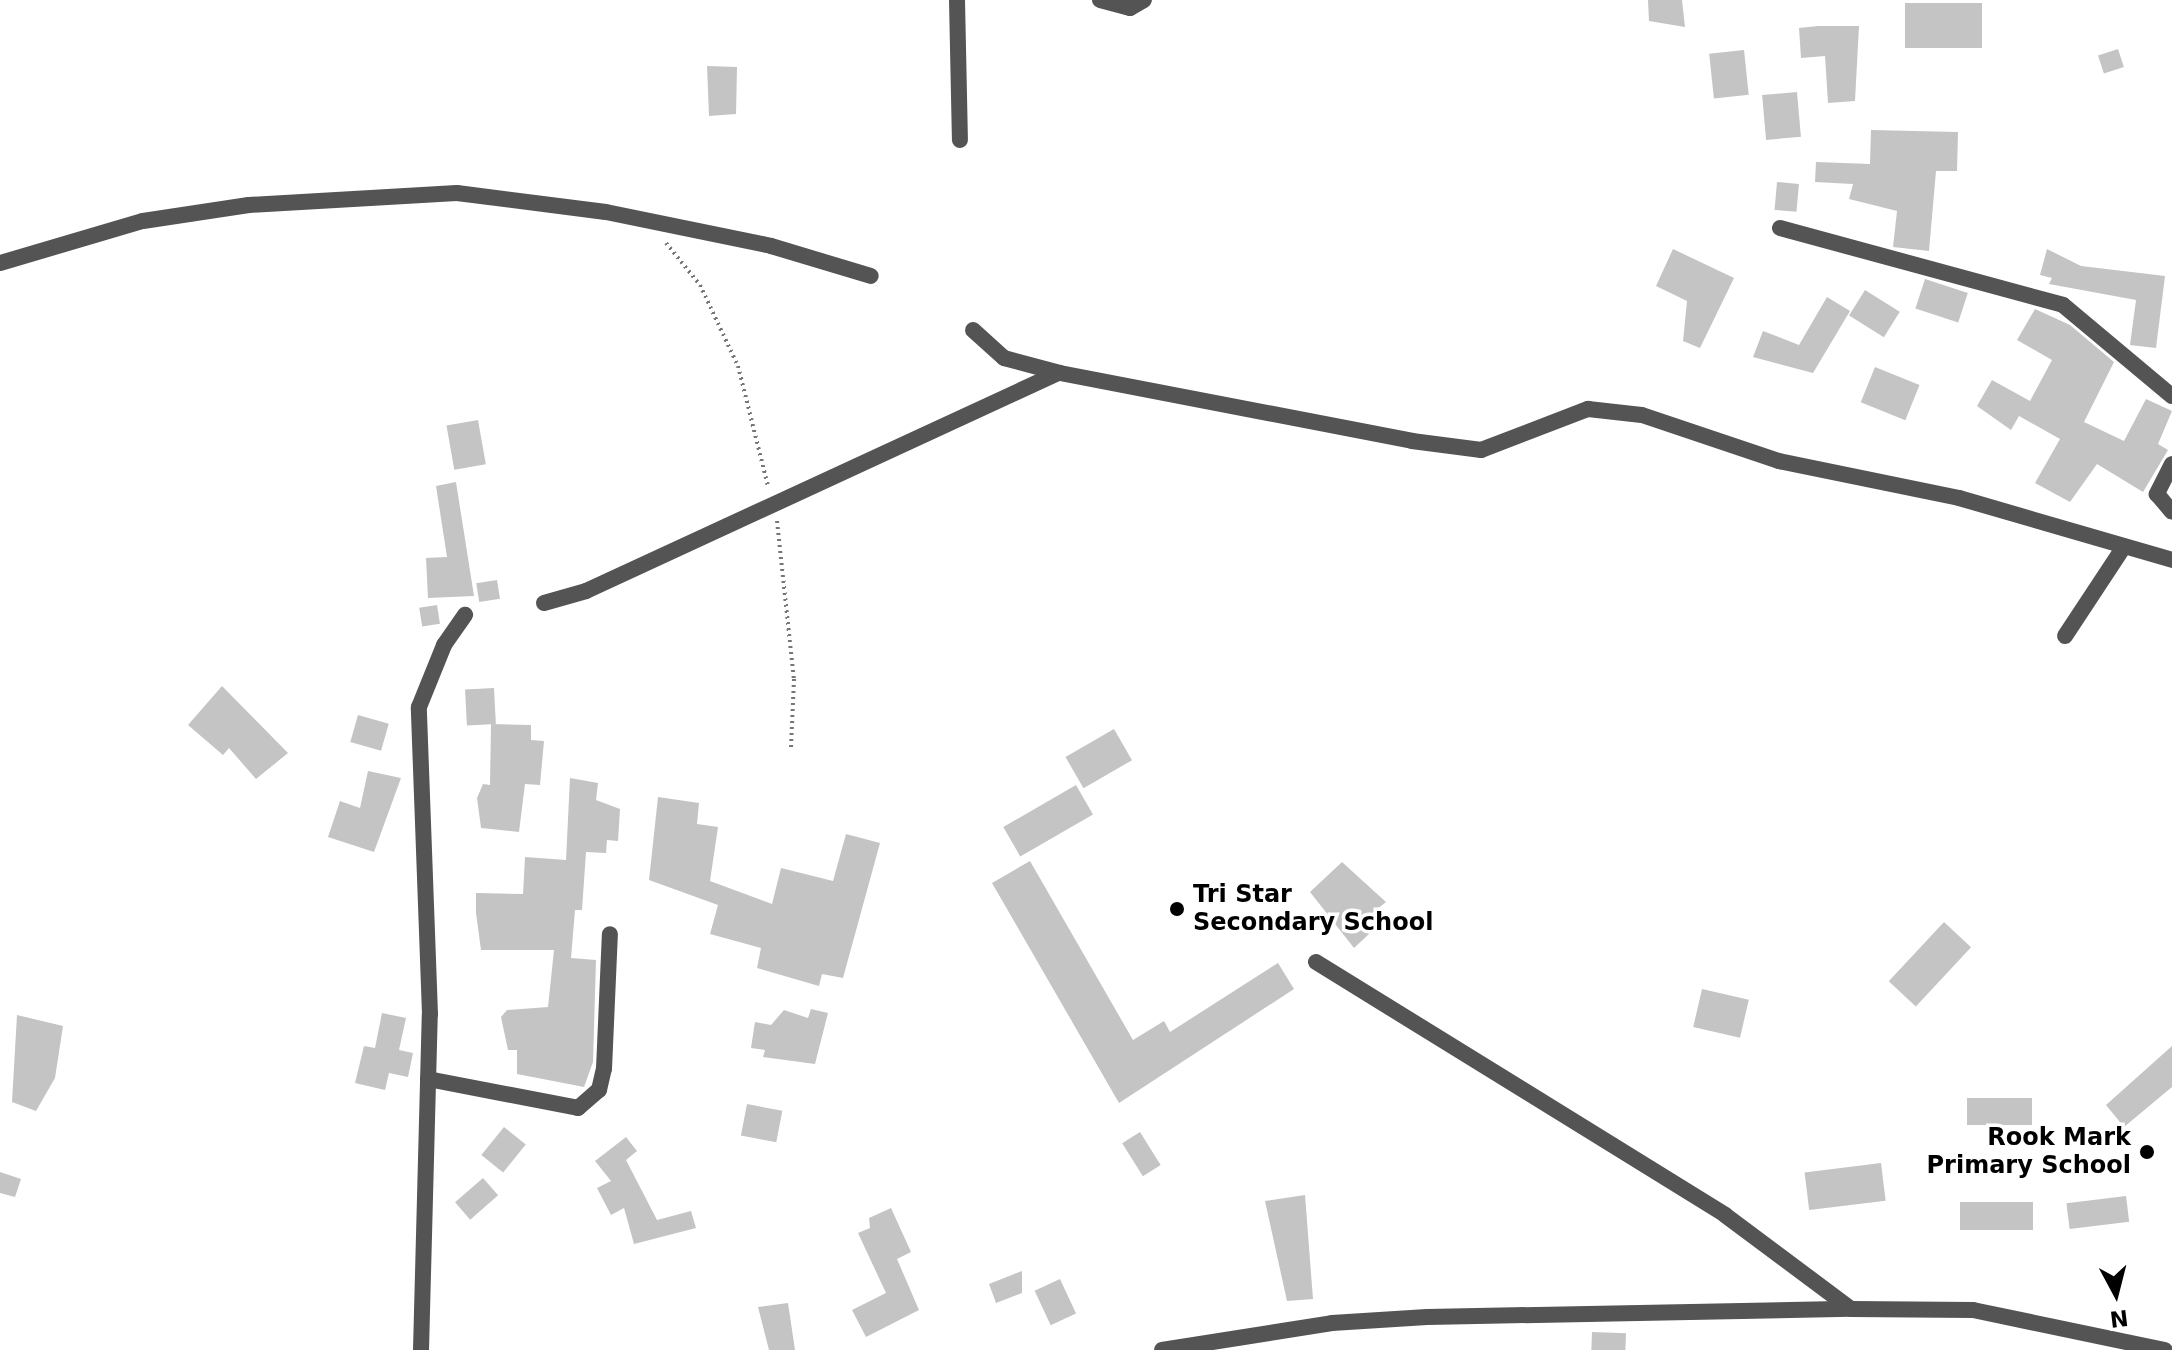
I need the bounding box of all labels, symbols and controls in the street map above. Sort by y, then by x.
place label: Tri Star Secondary School [1193,881,1433,937]
marker: Tri Star Secondary School [1168,900,1186,918]
place label: Rook Mark Primary School [1927,1124,2131,1180]
marker: Rook Mark Primary School [2138,1143,2156,1161]
north arrow [2076,1254,2156,1334]
text: N [2108,1305,2130,1332]

